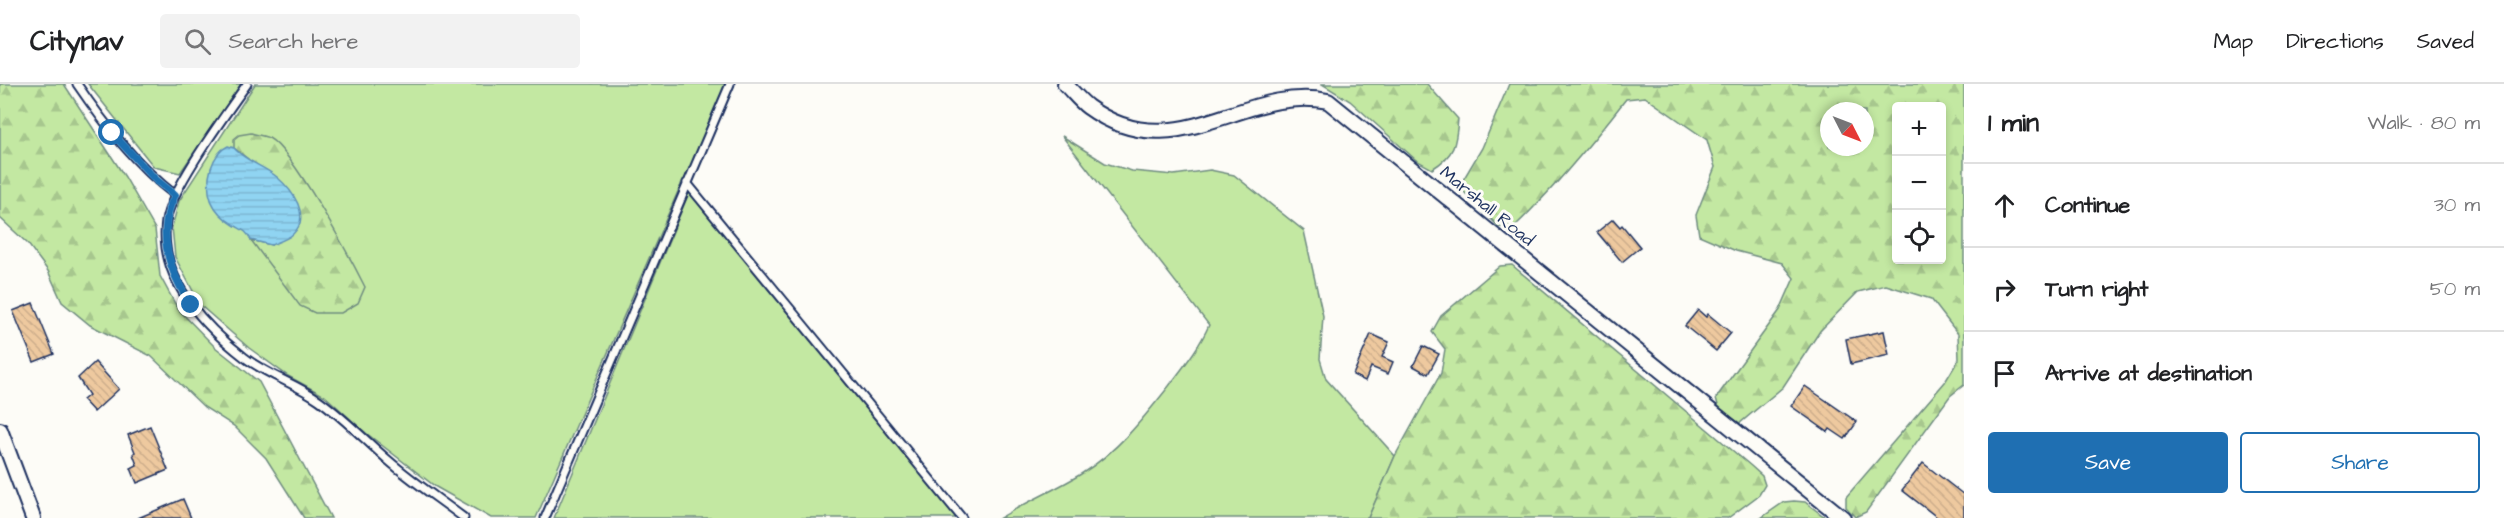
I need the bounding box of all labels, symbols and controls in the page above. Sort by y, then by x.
search box [160,14,580,68]
text: Citynav [30,22,124,61]
icon: search [181,25,214,58]
text: Search here [229,26,358,57]
text: Map [2213,27,2253,56]
text: Directions [2286,27,2384,56]
text: Saved [2417,27,2474,56]
north arrow [1820,102,1874,156]
map controls [1892,102,1946,264]
button: + [1892,102,1946,156]
text: 1 min [1988,105,2039,141]
text: Walk · 80 m [2368,109,2480,137]
route start [98,119,124,145]
button: − [1892,156,1946,210]
street label: Marshall Road [1434,160,1540,252]
icon: ahead [1988,189,2021,222]
text: Continue [2045,190,2130,221]
text: 30 m [2434,191,2480,219]
button: locate [1892,210,1946,264]
icon: right [1988,273,2021,306]
text: Turn right [2045,274,2148,305]
text: 50 m [2430,275,2480,303]
route end [177,291,203,317]
icon: arrive [1988,357,2021,390]
text: Arrive at destination [2045,358,2252,389]
button: Save [1988,432,2228,493]
button: Share [2240,432,2480,493]

